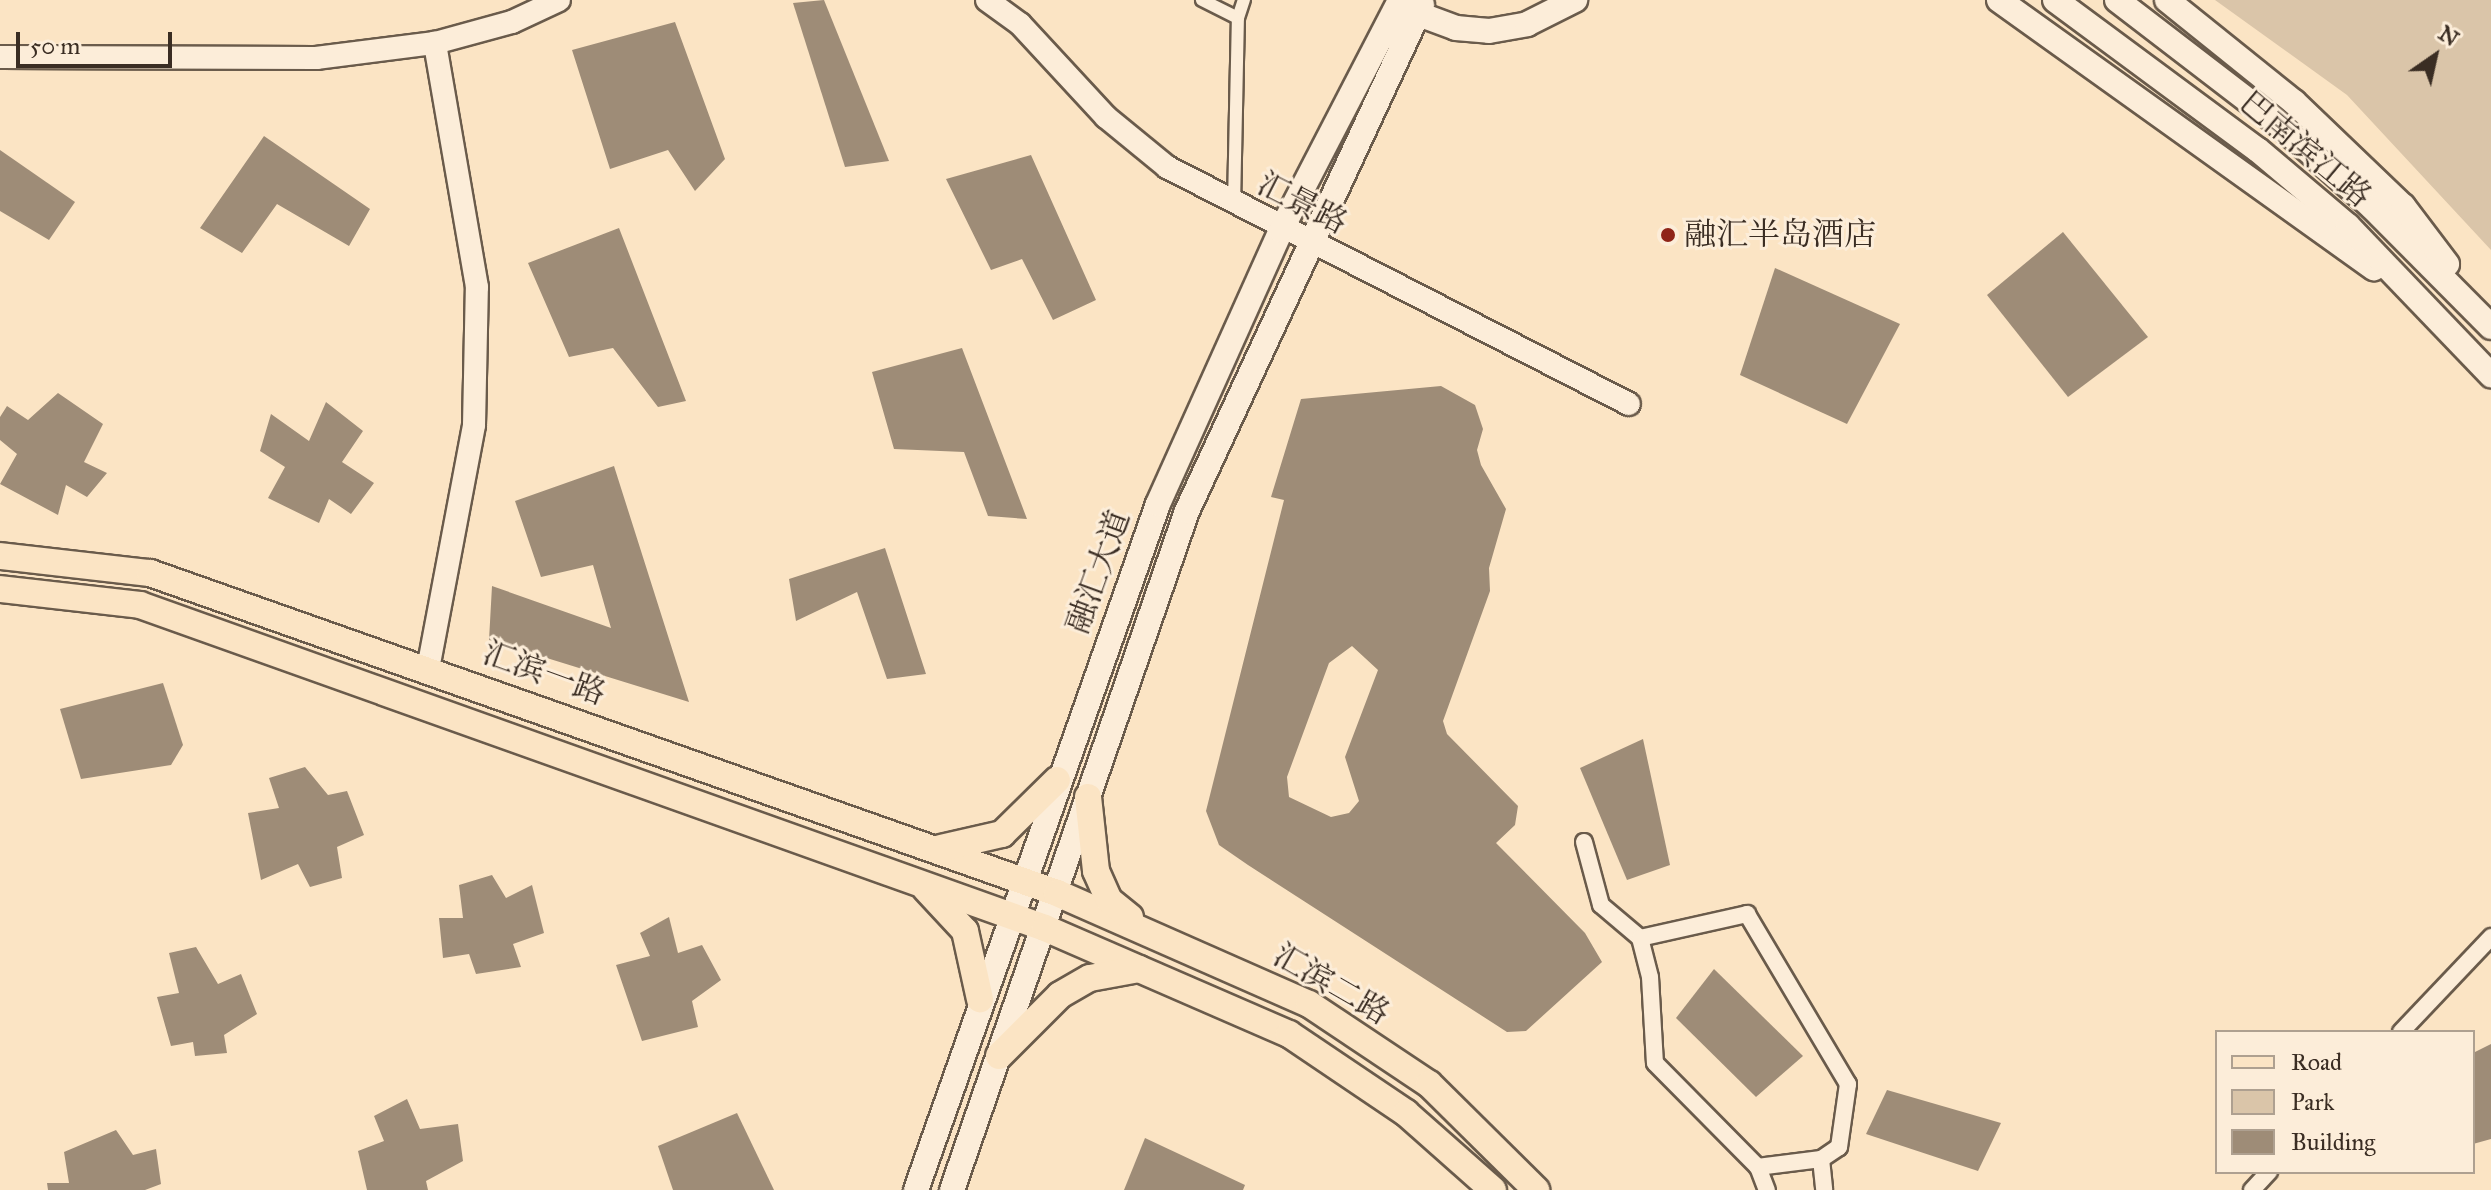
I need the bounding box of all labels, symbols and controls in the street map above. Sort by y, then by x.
scale bar [20,16,176,66]
north arrow [2395,16,2475,96]
text: N [2433,19,2464,52]
text: 50 m [30,31,80,61]
street label: 巴南滨江路 [2231,84,2379,216]
street label: 汇景路 [1251,165,1353,243]
place label: 融汇半岛酒店 [1684,216,1876,254]
marker: 融汇半岛酒店 [1659,226,1677,244]
street label: 融汇大道 [1059,505,1139,639]
street label: 汇滨一路 [477,634,611,714]
street label: 汇滨二路 [1266,936,1396,1034]
legend [2215,1030,2475,1174]
text: Road [2291,1047,2342,1077]
text: Park [2291,1087,2334,1117]
text: Building [2291,1127,2376,1157]

